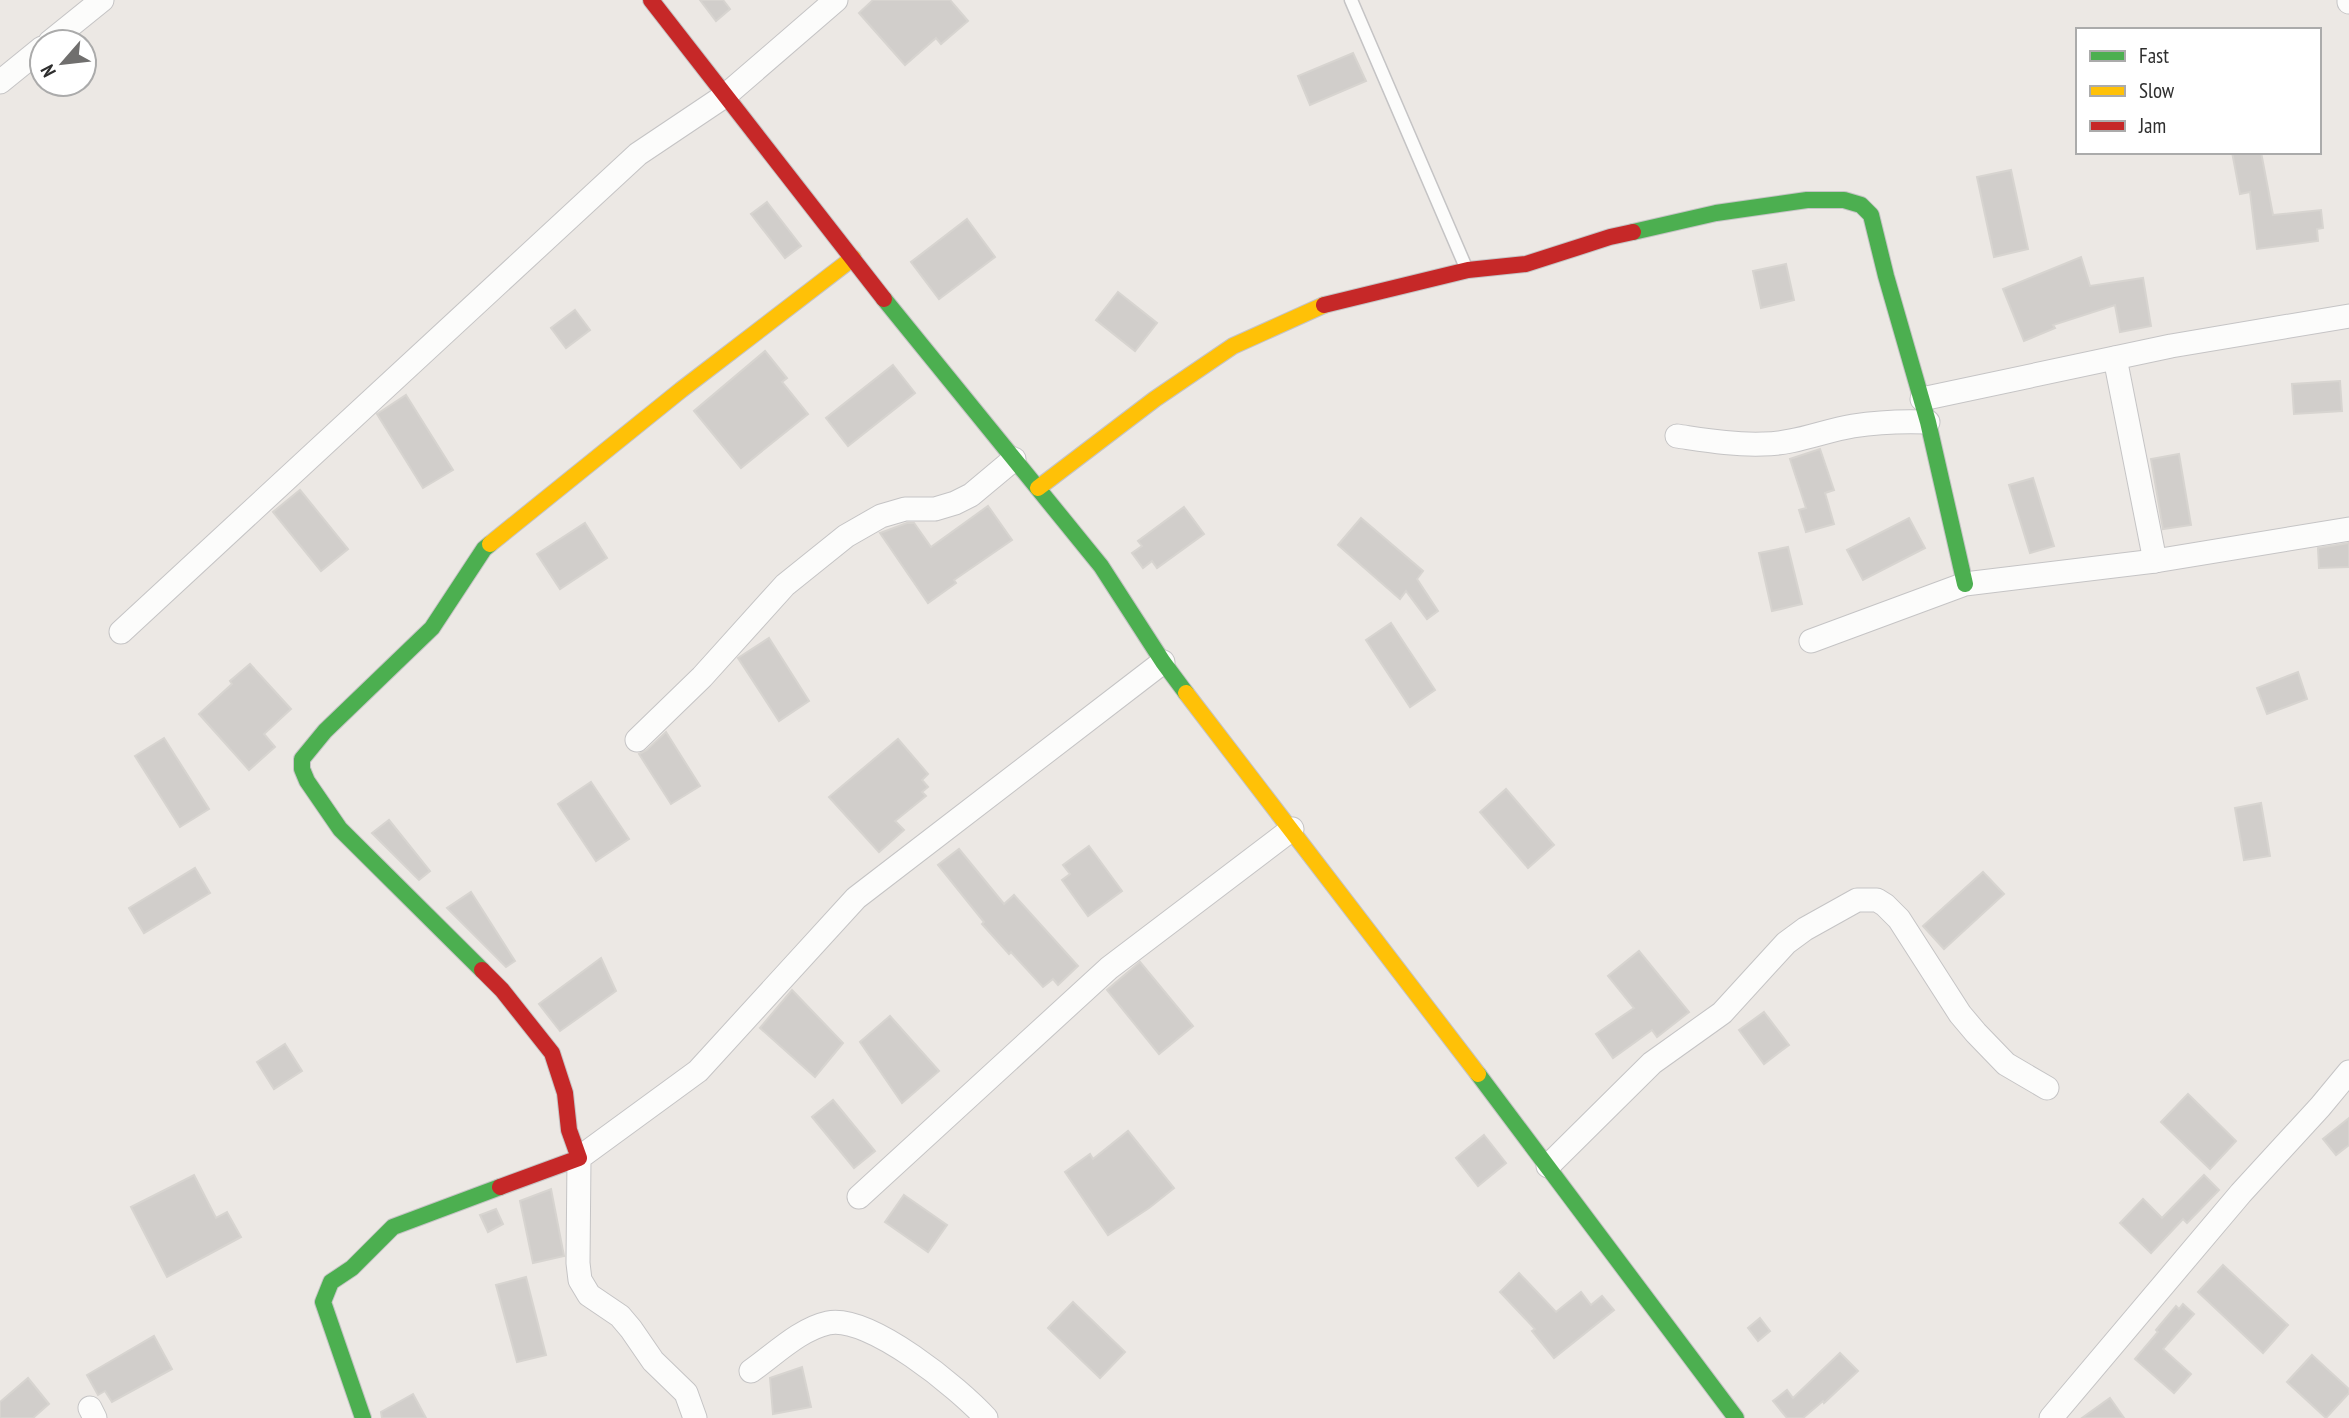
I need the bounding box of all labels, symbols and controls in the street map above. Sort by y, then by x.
north arrow [28,28,98,98]
legend [2076,28,2321,154]
text: Fast [2139,42,2169,69]
text: N [35,61,61,81]
text: Slow [2139,77,2175,104]
text: Jam [2138,112,2166,139]

